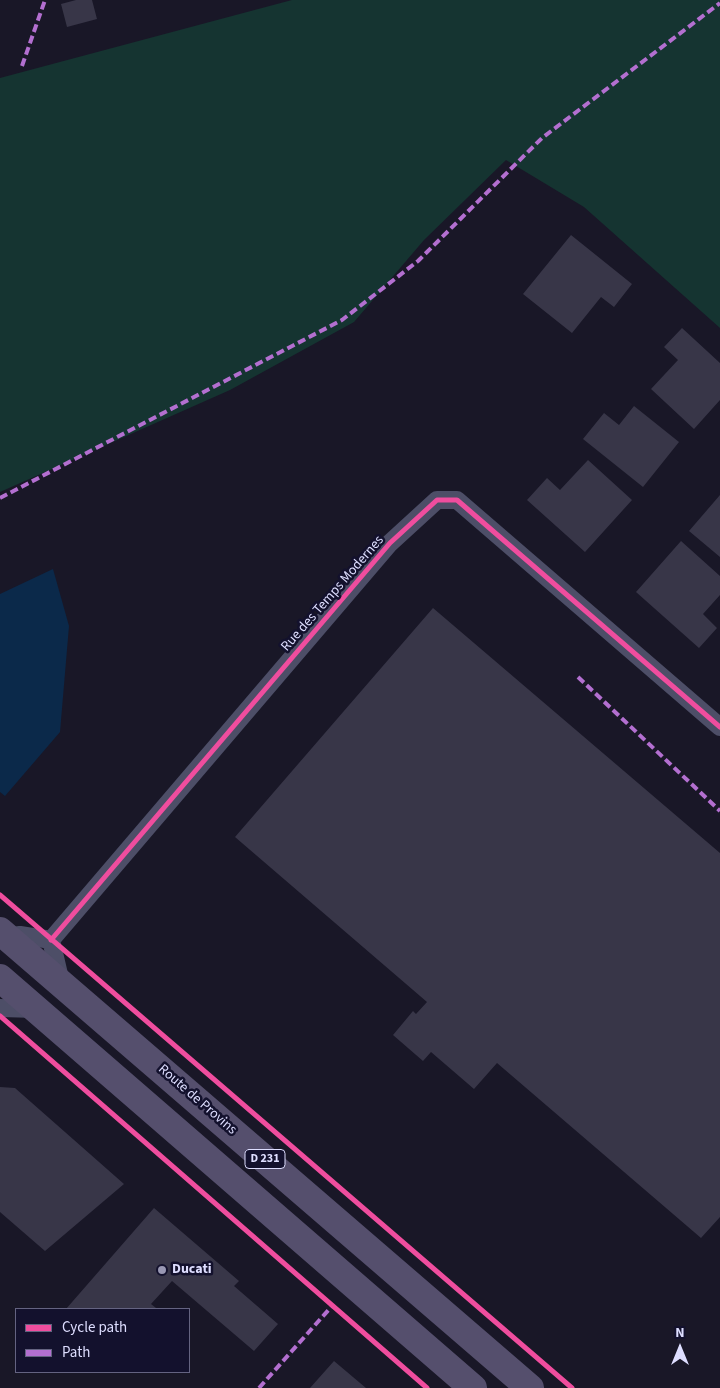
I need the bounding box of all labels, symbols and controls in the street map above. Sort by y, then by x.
street label: Rue des Temps Modernes [278,533,388,655]
street label: Route de Provins [154,1061,240,1139]
road number: D 231 [245,1150,285,1168]
place label: Ducati [172,1262,212,1278]
marker: Ducati [156,1264,168,1276]
legend [15,1308,190,1373]
text: Cycle path [62,1317,127,1338]
north arrow [655,1323,705,1373]
text: N [675,1323,685,1343]
text: Path [62,1342,90,1363]

